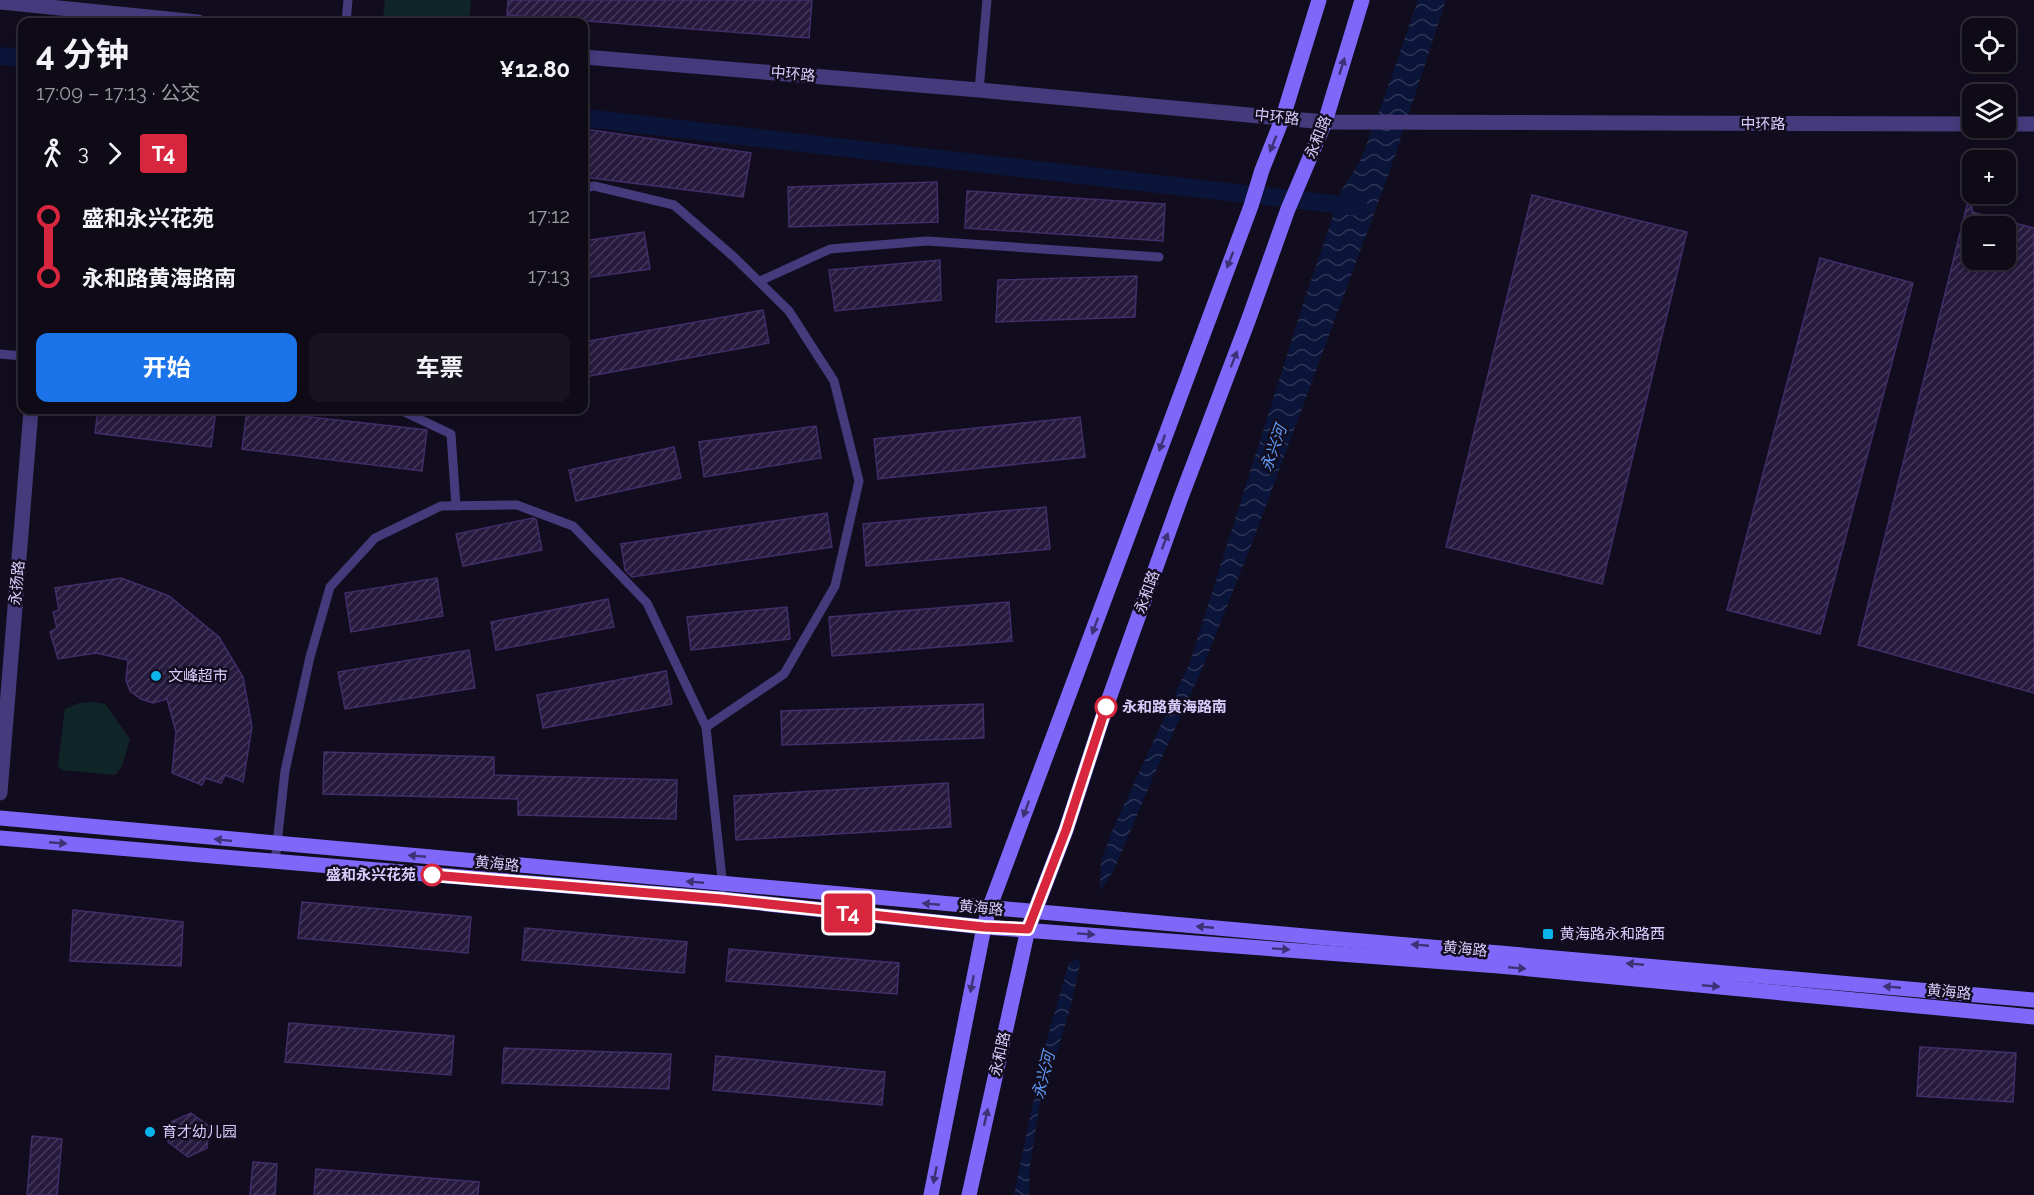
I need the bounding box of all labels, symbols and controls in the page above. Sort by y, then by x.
map controls [1962,18,2016,270]
button: locate [1962,18,2016,72]
text: 4 分钟 [36,35,129,74]
text: ¥12.80 [499,56,570,82]
one-way arrow [1338,57,1347,75]
street label: 中环路 [770,63,816,85]
text: 17:09 – 17:13 · 公交 [36,81,201,105]
button: layers [1962,84,2016,138]
street label: 中环路 [1254,106,1300,128]
street label: 永和路 [1301,113,1335,161]
street label: 中环路 [1740,115,1786,133]
one-way arrow [1268,135,1278,153]
icon: walk [36,137,69,170]
icon: forward [98,137,131,170]
text: 3 [78,141,89,165]
text: T4 [152,141,175,166]
button: + [1962,150,2016,204]
text: 17:12 [528,204,570,228]
text: 盛和永兴花苑 [82,205,214,231]
button: − [1962,216,2016,270]
one-way arrow [1225,252,1235,270]
text: 17:13 [528,264,570,288]
text: 永和路黄海路南 [82,265,236,291]
button: 开始 [36,333,297,402]
button: 车票 [309,333,570,402]
one-way arrow [1229,349,1239,367]
water label: 永兴河 [1256,420,1292,474]
one-way arrow [1157,434,1167,452]
one-way arrow [1160,532,1170,550]
street label: 永扬路 [6,560,28,606]
street label: 永和路 [1131,568,1163,616]
one-way arrow [1089,617,1099,635]
place label: 文峰超市 [168,667,228,685]
marker: 文峰超市 [149,669,163,683]
marker: 永和路黄海路南 [1095,696,1117,718]
place label: 永和路黄海路南 [1122,698,1227,716]
one-way arrow [1021,800,1031,818]
one-way arrow [213,835,232,845]
one-way arrow [49,838,68,848]
one-way arrow [407,851,426,861]
street label: 黄海路 [474,853,520,875]
marker: 盛和永兴花苑 [421,864,443,886]
place label: 盛和永兴花苑 [326,866,416,884]
one-way arrow [685,877,704,887]
line badge: T4 [821,894,875,932]
street label: 黄海路 [958,897,1004,919]
one-way arrow [921,899,940,909]
text: T4 [836,901,860,926]
one-way arrow [1195,923,1214,932]
place label: 黄海路永和路西 [1560,925,1665,943]
marker: 黄海路永和路西 [1541,927,1555,941]
one-way arrow [1077,929,1096,939]
street label: 黄海路 [1442,938,1488,960]
one-way arrow [1410,941,1429,950]
one-way arrow [1271,944,1290,954]
one-way arrow [1626,959,1645,969]
one-way arrow [1508,963,1527,973]
one-way arrow [967,975,976,994]
one-way arrow [1702,981,1721,991]
street label: 黄海路 [1926,981,1972,1003]
one-way arrow [1883,982,1902,992]
street label: 永和路 [986,1030,1014,1078]
water label: 永兴河 [1028,1047,1059,1101]
one-way arrow [982,1108,991,1127]
place label: 育才幼儿园 [162,1123,237,1141]
marker: 育才幼儿园 [143,1125,157,1139]
one-way arrow [930,1166,939,1185]

